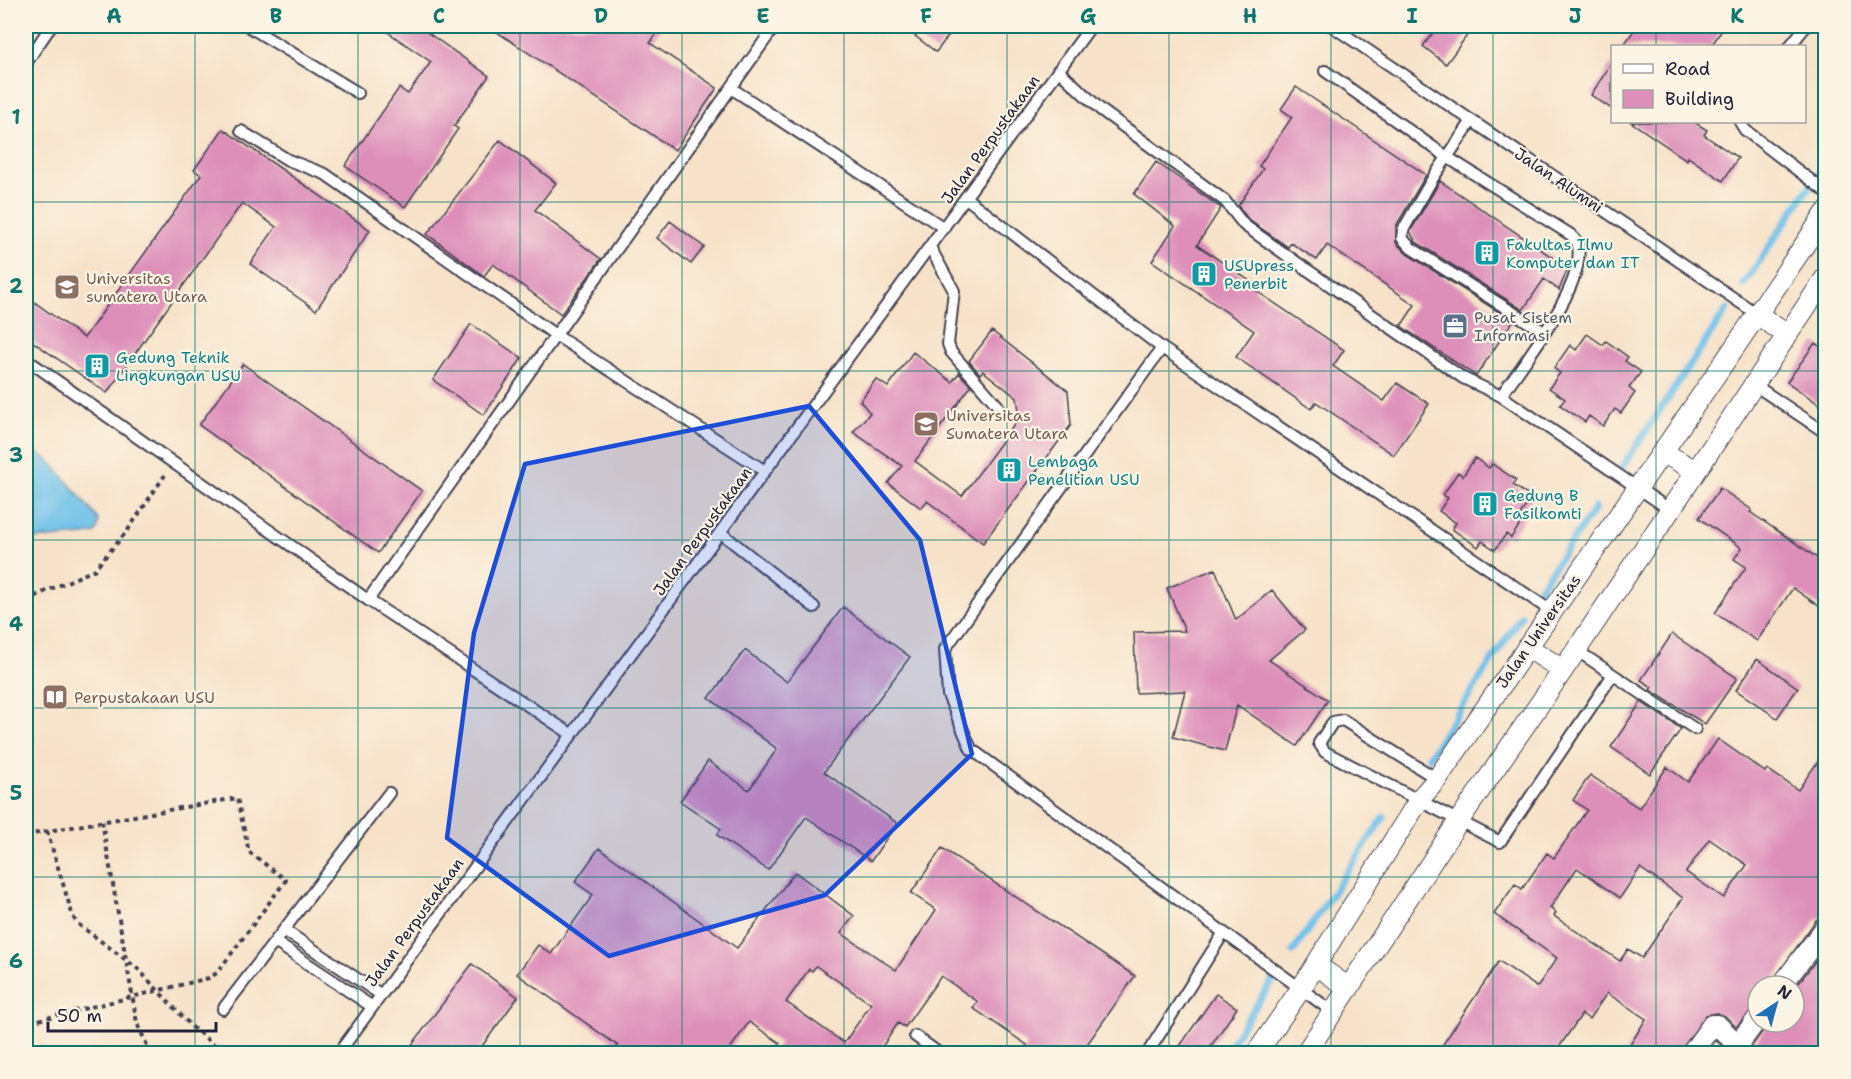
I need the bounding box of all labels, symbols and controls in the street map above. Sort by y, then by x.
text: A [106,3,122,29]
text: B [270,3,282,29]
text: C [433,3,445,29]
text: D [594,3,608,29]
text: E [756,3,770,29]
text: F [920,3,932,29]
text: G [1080,3,1096,29]
text: H [1243,3,1257,29]
text: I [1406,3,1418,29]
text: J [1569,3,1582,29]
text: K [1730,3,1744,29]
legend [1611,45,1806,123]
text: Road [1665,57,1710,81]
street label: Jalan Perpustakaan [937,70,1044,208]
text: Building [1665,87,1734,111]
text: 1 [11,104,21,130]
street label: Jalan Alumni [1510,143,1607,218]
place label: Fakultas Ilmu Komputer dan IT [1506,234,1640,273]
building icon: Fakultas Ilmu Komputer dan IT [1472,238,1502,268]
place label: USUpress Penerbit [1224,255,1294,294]
building icon: USUpress Penerbit [1189,259,1219,289]
place label: Universitas sumatera Utara [86,268,207,307]
school or university icon: Universitas sumatera Utara [52,272,82,302]
text: 2 [9,273,23,299]
place label: Pusat Sistem Informasi [1474,307,1572,346]
office icon: Pusat Sistem Informasi [1440,311,1470,341]
place label: Gedung Teknik Lingkungan USU [116,347,241,386]
building icon: Gedung Teknik Lingkungan USU [82,351,112,381]
place label: Universitas Sumatera Utara [946,405,1068,444]
school or university icon: Universitas Sumatera Utara [911,409,941,439]
text: 3 [9,442,23,468]
place label: Lembaga Penelitian USU [1028,451,1140,490]
building icon: Lembaga Penelitian USU [994,455,1024,485]
street label: Jalan Perpustakaan [649,462,756,600]
place label: Gedung B Fasilkomti [1504,485,1582,524]
building icon: Gedung B Fasilkomti [1470,489,1500,519]
street label: Jalan Universitas [1491,570,1586,692]
text: 4 [9,611,23,637]
library icon: Perpustakaan USU [40,682,70,712]
place label: Perpustakaan USU [74,687,215,708]
text: 5 [10,780,22,806]
street label: Jalan Perpustakaan [361,853,468,991]
text: 6 [9,948,23,974]
north arrow [1746,974,1806,1034]
text: N [1773,980,1796,1004]
scale bar [48,995,216,1033]
text: 50 m [57,1004,102,1028]

